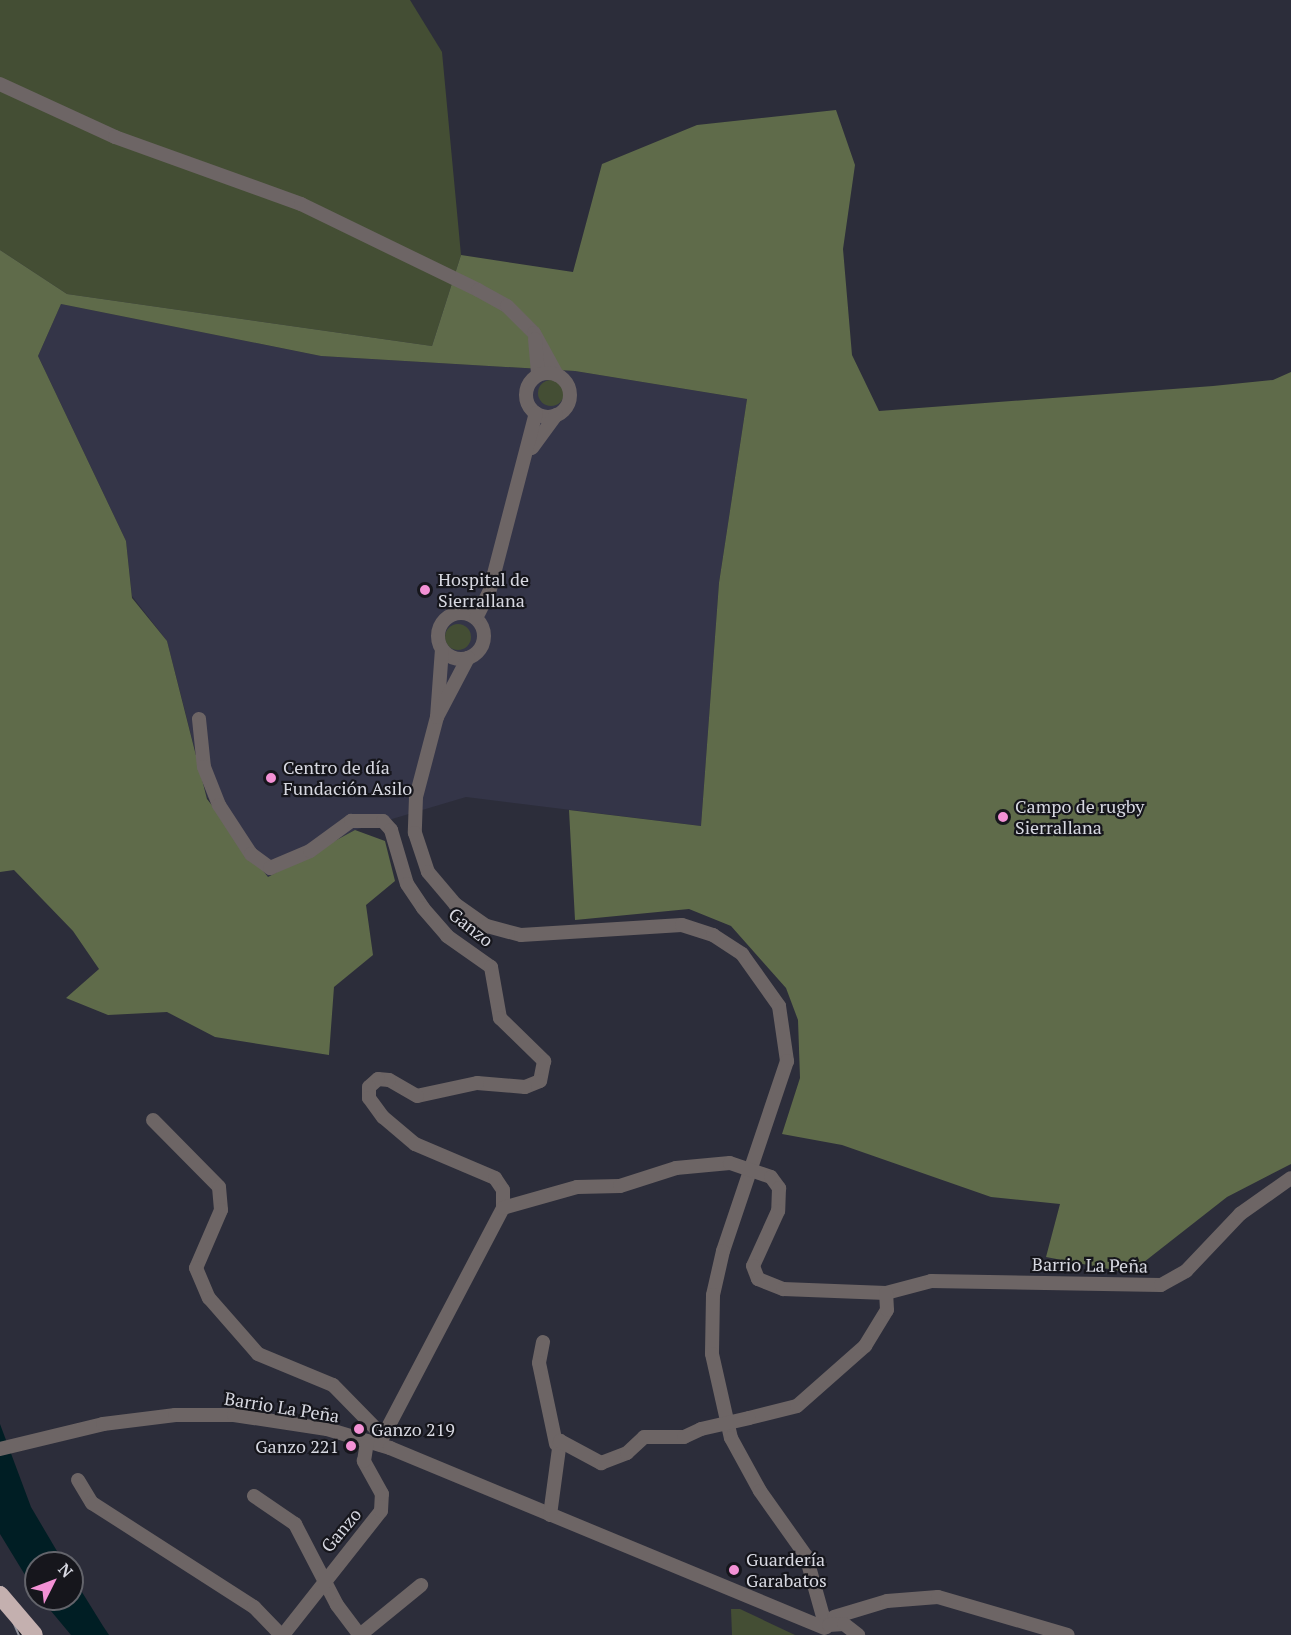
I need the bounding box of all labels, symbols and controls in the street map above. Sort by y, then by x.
place label: Hospital de Sierrallana [438,569,529,612]
marker: Hospital de Sierrallana [416,581,434,599]
place label: Centro de día Fundación Asilo [283,757,413,800]
marker: Centro de día Fundación Asilo [264,771,278,785]
place label: Campo de rugby Sierrallana [1015,796,1144,838]
marker: Campo de rugby Sierrallana [996,810,1010,824]
street label: Ganzo [444,903,498,951]
street label: Barrio La Peña [1032,1253,1148,1277]
street label: Barrio La Peña [223,1387,341,1427]
place label: Ganzo 219 [371,1418,455,1440]
marker: Ganzo 219 [352,1422,366,1436]
place label: Ganzo 221 [255,1435,339,1457]
marker: Ganzo 221 [344,1439,358,1453]
street label: Ganzo [316,1504,366,1556]
place label: Guardería Garabatos [746,1549,827,1592]
north arrow [24,1551,84,1611]
text: N [54,1558,78,1582]
marker: Guardería Garabatos [727,1563,741,1577]

